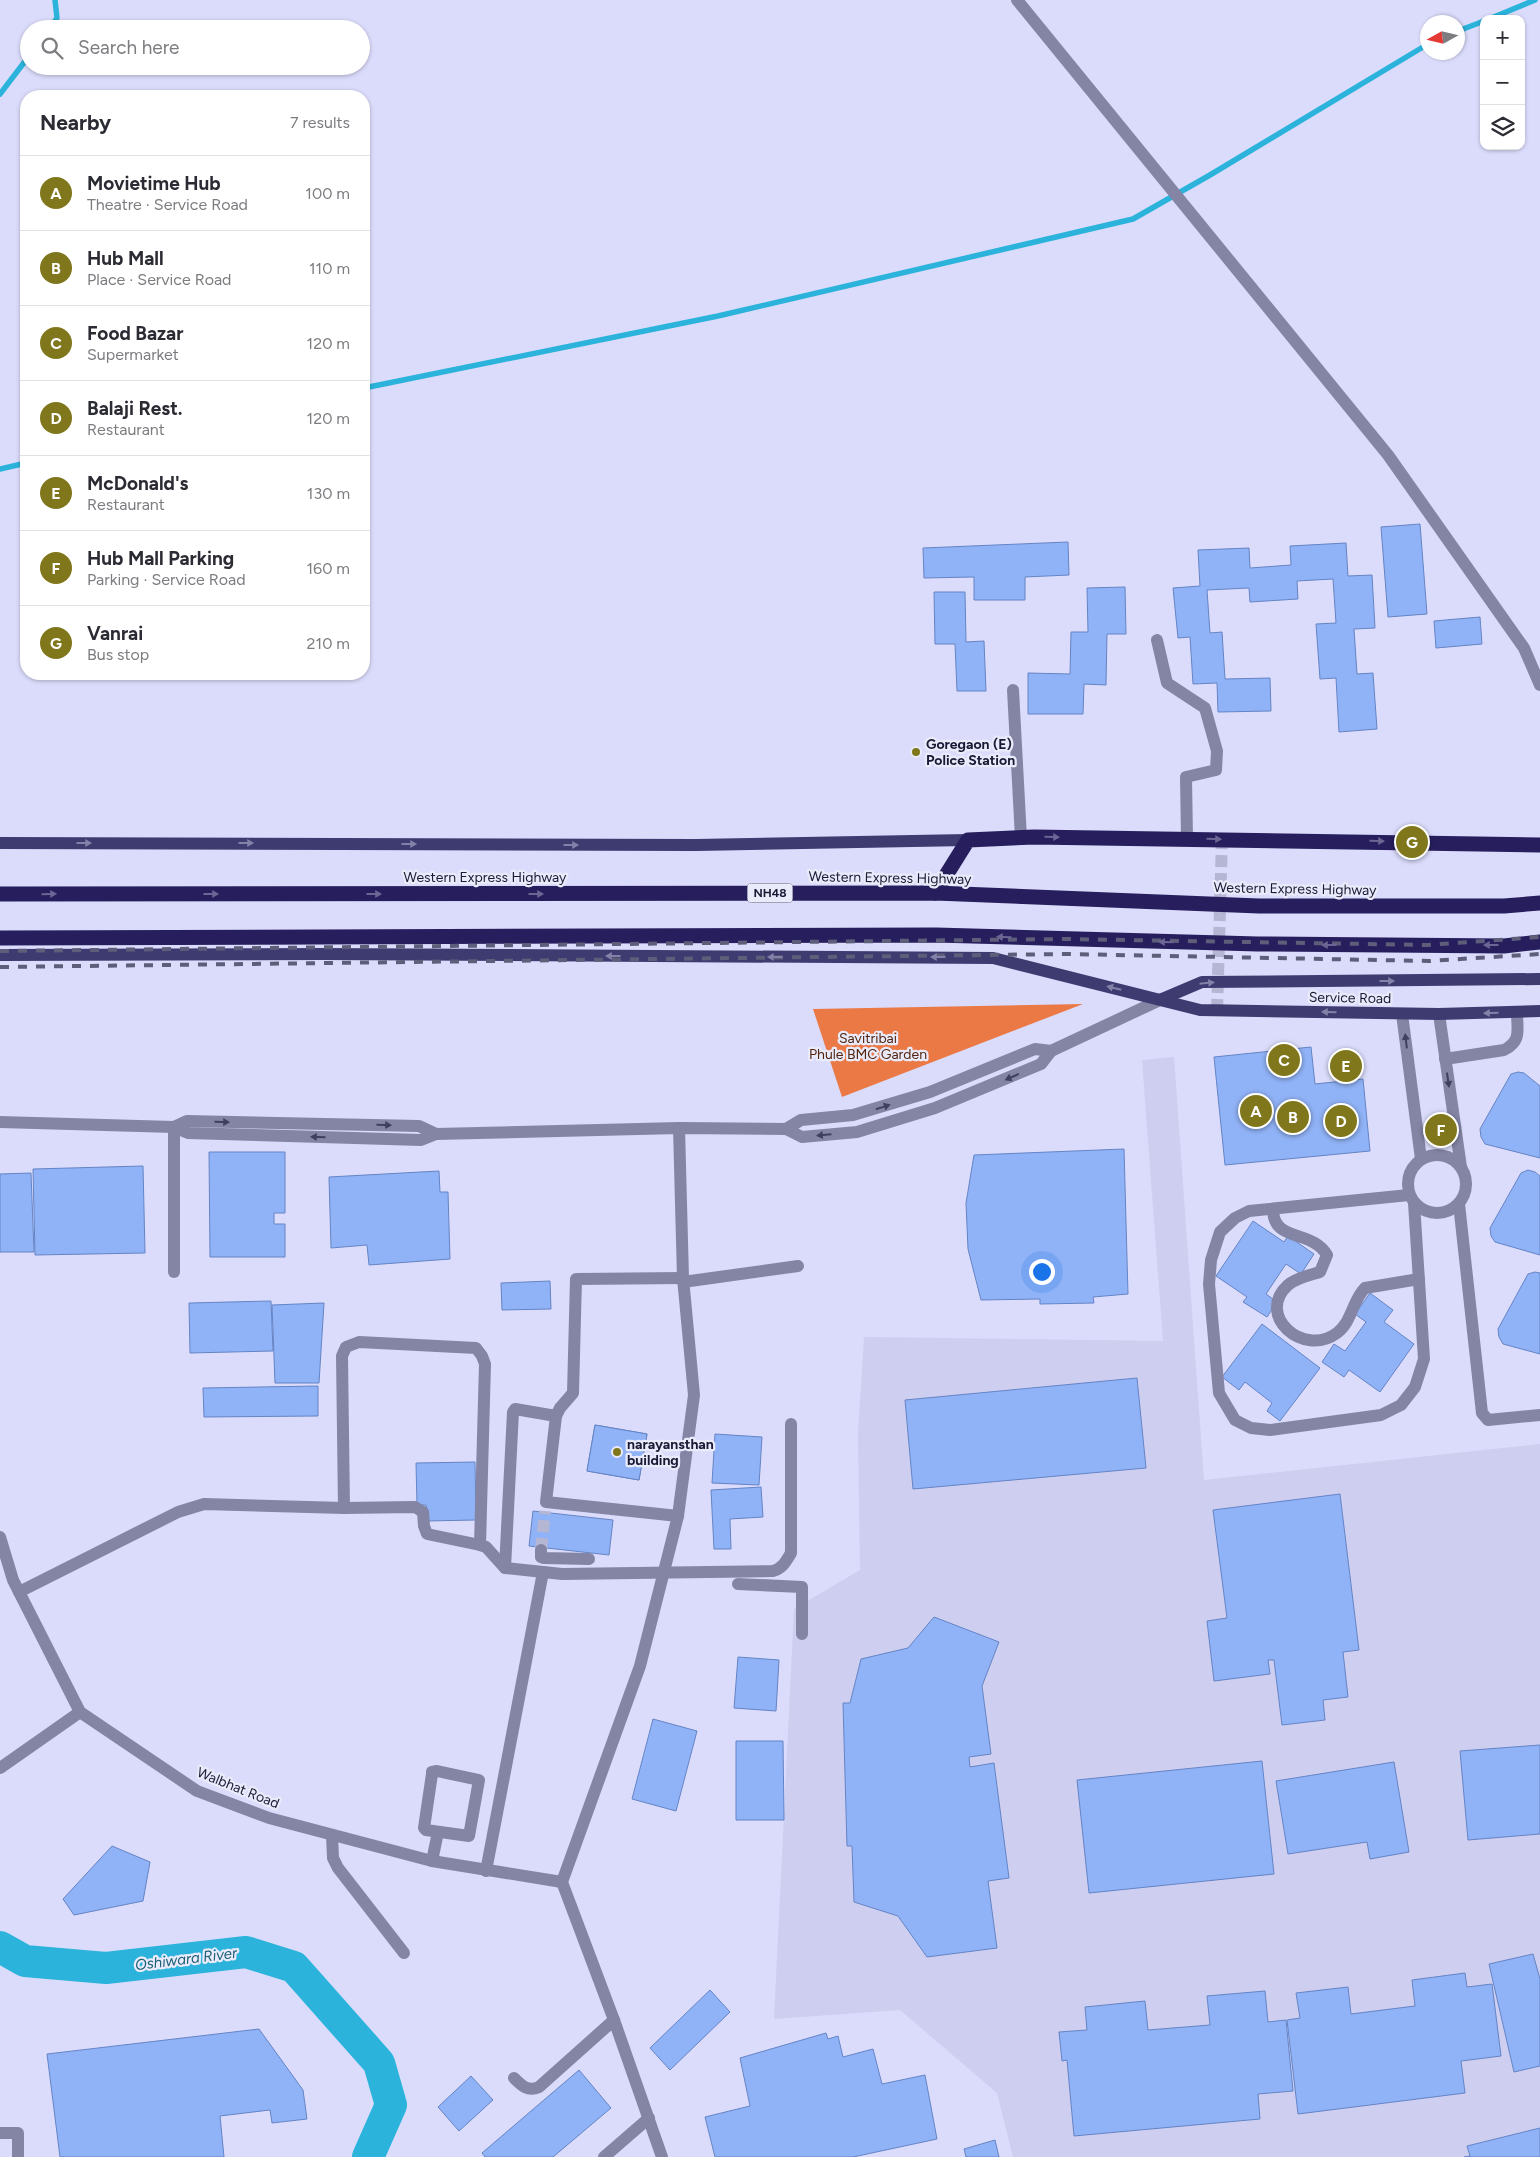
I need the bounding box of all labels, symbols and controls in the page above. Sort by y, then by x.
north arrow [1420,15,1465,60]
map controls [1480,15,1525,150]
button: + [1480,15,1525,60]
search box [20,20,370,75]
icon: search [38,34,66,62]
text: Search here [78,36,180,59]
button: − [1480,60,1525,105]
button: layers [1480,105,1525,150]
text: Nearby [40,110,111,135]
text: 7 results [290,113,350,132]
text: Movietime Hub [87,172,221,195]
text: A [50,184,62,203]
text: 100 m [305,184,350,203]
text: Theatre · Service Road [87,195,248,214]
text: Hub Mall [87,247,164,270]
text: B [51,259,61,278]
text: 110 m [309,259,350,278]
text: Place · Service Road [87,270,231,289]
text: Food Bazar [87,322,183,345]
text: C [50,334,62,353]
text: 120 m [307,334,350,353]
text: Supermarket [87,345,179,364]
text: Balaji Rest. [87,397,183,420]
text: D [50,409,62,428]
text: 120 m [307,409,350,428]
text: Restaurant [87,420,165,439]
text: McDonald's [87,472,188,495]
text: E [51,484,61,503]
text: 130 m [307,484,350,503]
text: Restaurant [87,495,165,514]
text: Hub Mall Parking [87,547,234,570]
text: F [52,559,60,578]
text: 160 m [307,559,350,578]
text: Parking · Service Road [87,570,246,589]
text: Vanrai [87,622,143,645]
text: G [50,634,62,653]
text: 210 m [307,634,350,653]
text: Bus stop [87,645,149,664]
place label: Goregaon (E) Police Station [926,736,1015,769]
marker: Goregaon (E) Police Station [910,746,922,758]
pin: G [1396,823,1428,861]
one-way arrow [1044,833,1060,841]
one-way arrow [1206,835,1222,843]
one-way arrow [1369,837,1385,845]
one-way arrow [76,839,92,847]
one-way arrow [238,839,254,847]
one-way arrow [401,840,417,848]
one-way arrow [563,841,579,849]
street label: Western Express Highway [808,868,972,888]
street label: Western Express Highway [404,869,567,886]
street label: Western Express Highway [1213,879,1377,899]
road number: NH48 [748,884,792,902]
one-way arrow [41,890,57,898]
one-way arrow [203,890,219,898]
one-way arrow [366,890,382,898]
one-way arrow [528,890,544,898]
one-way arrow [996,933,1012,941]
one-way arrow [1158,938,1174,946]
one-way arrow [1321,941,1337,949]
one-way arrow [1483,941,1499,949]
one-way arrow [605,952,621,960]
one-way arrow [767,953,783,961]
one-way arrow [930,953,946,961]
one-way arrow [1379,976,1395,984]
one-way arrow [1199,979,1215,987]
one-way arrow [1107,984,1122,992]
street label: Service Road [1309,989,1391,1007]
one-way arrow [1321,1008,1337,1016]
one-way arrow [1483,1009,1499,1017]
park label: Savitribai Phule BMC Garden [809,1030,927,1063]
one-way arrow [1402,1033,1410,1049]
pin: C [1268,1041,1300,1079]
pin: E [1330,1047,1362,1085]
one-way arrow [1444,1072,1452,1088]
one-way arrow [1005,1074,1019,1082]
pin: A [1240,1092,1272,1130]
pin: B [1277,1098,1309,1136]
one-way arrow [876,1102,891,1110]
pin: D [1325,1102,1357,1140]
pin: F [1425,1111,1457,1149]
one-way arrow [214,1118,230,1126]
one-way arrow [376,1122,392,1130]
one-way arrow [815,1131,831,1139]
one-way arrow [310,1133,326,1141]
your location [1029,1259,1055,1285]
place label: narayansthan building [627,1436,714,1469]
marker: narayansthan building [611,1446,623,1458]
street label: Walbhat Road [194,1764,282,1812]
water label: Oshiwara River [134,1944,239,1974]

